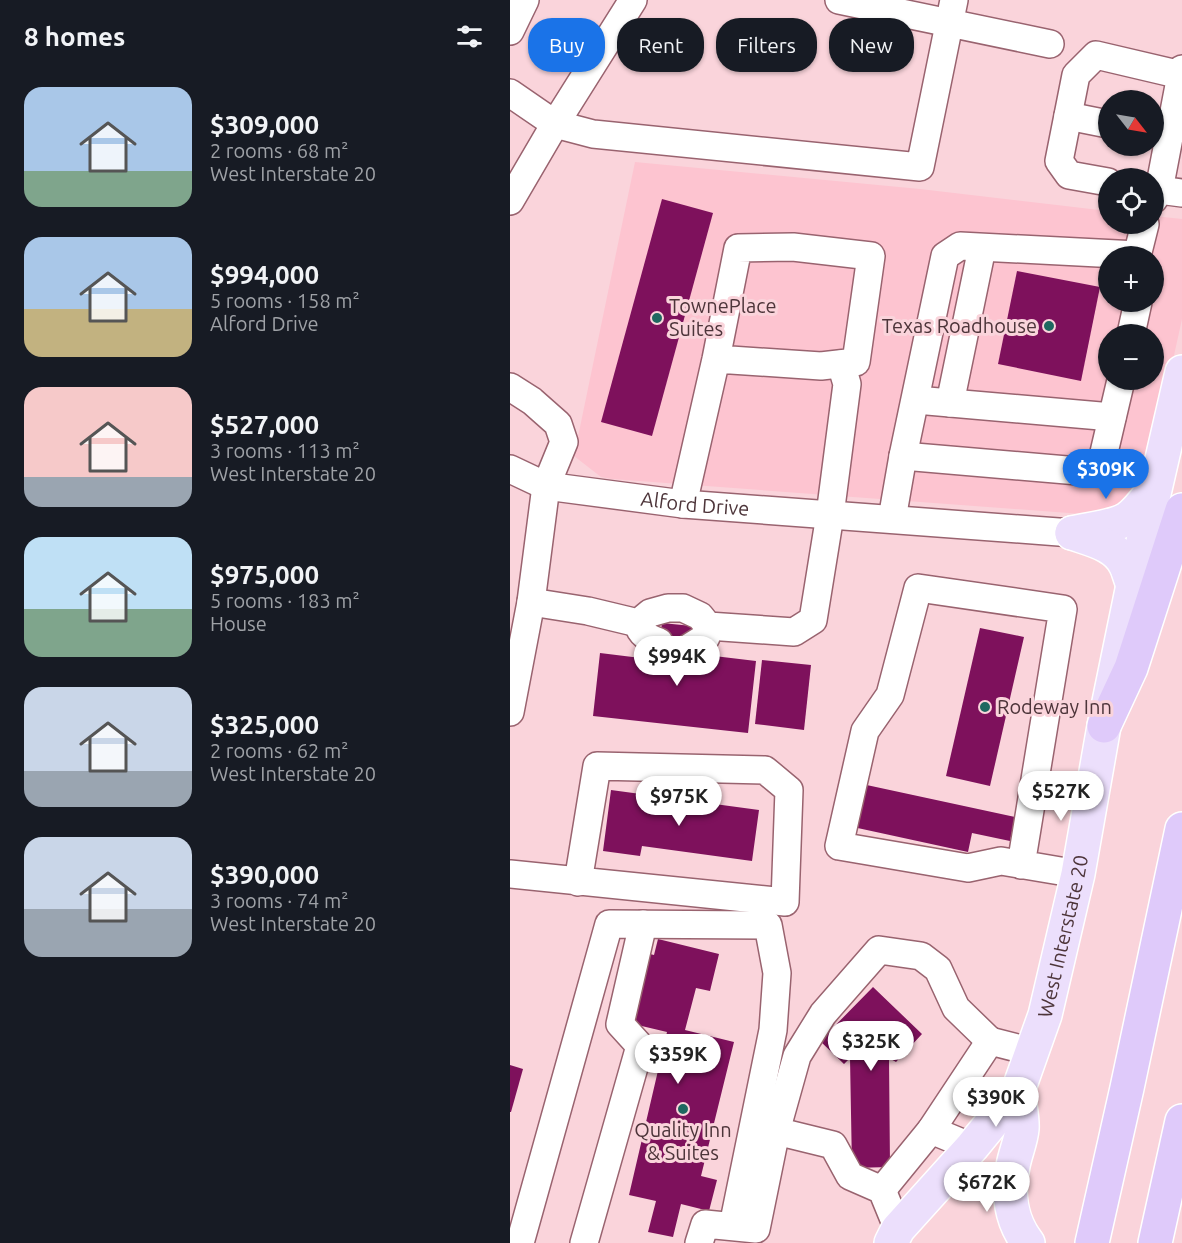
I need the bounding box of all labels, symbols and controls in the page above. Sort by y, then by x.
chip: Buy [528,18,605,72]
chip: Rent [617,18,704,72]
chip: Filters [716,18,817,72]
chip: New [829,18,914,72]
icon: filters [453,20,486,53]
text: 8 homes [24,22,125,51]
north arrow [1098,90,1164,156]
map controls [1098,90,1164,390]
text: $309,000 [210,110,319,139]
icon: home [72,111,144,183]
text: 2 rooms · 68 m² [210,139,348,162]
text: West Interstate 20 [210,162,376,185]
button: locate [1098,168,1164,234]
button: + [1098,246,1164,312]
text: $994,000 [210,260,319,289]
icon: home [72,261,144,333]
text: 5 rooms · 158 m² [210,289,360,312]
place label: TownePlace Suites [669,294,777,340]
marker: TownePlace Suites [650,311,664,325]
text: Alford Drive [210,312,319,335]
place label: Texas Roadhouse [882,314,1037,337]
marker: Texas Roadhouse [1042,319,1056,333]
button: − [1098,324,1164,390]
text: $527,000 [210,410,319,439]
icon: home [72,411,144,483]
text: 3 rooms · 113 m² [210,439,360,462]
pin: $309K [1064,449,1148,500]
text: $309K [1077,457,1135,480]
text: West Interstate 20 [210,462,376,485]
street label: Alford Drive [640,487,750,520]
text: $975,000 [210,560,319,589]
icon: home [72,561,144,633]
text: 5 rooms · 183 m² [210,589,360,612]
text: House [210,612,267,635]
pin: $994K [635,636,719,687]
text: $994K [648,644,706,667]
place label: Rodeway Inn [997,695,1112,718]
marker: Rodeway Inn [978,700,992,714]
text: $325,000 [210,710,319,739]
icon: home [72,711,144,783]
text: 2 rooms · 62 m² [210,739,348,762]
text: West Interstate 20 [210,762,376,785]
pin: $527K [1019,771,1103,822]
pin: $975K [637,776,721,827]
text: $527K [1032,779,1090,802]
text: $975K [650,784,708,807]
street label: West Interstate 20 [1033,853,1092,1020]
text: $390,000 [210,860,319,889]
icon: home [72,861,144,933]
text: 3 rooms · 74 m² [210,889,348,912]
text: West Interstate 20 [210,912,376,935]
pin: $325K [829,1021,913,1072]
text: $325K [842,1029,900,1052]
pin: $359K [636,1034,720,1085]
text: $359K [649,1042,707,1065]
pin: $390K [954,1077,1038,1128]
text: $390K [967,1085,1025,1108]
marker: Quality Inn & Suites [676,1102,690,1116]
place label: Quality Inn & Suites [634,1118,732,1164]
pin: $672K [945,1162,1029,1213]
text: $672K [958,1170,1016,1193]

